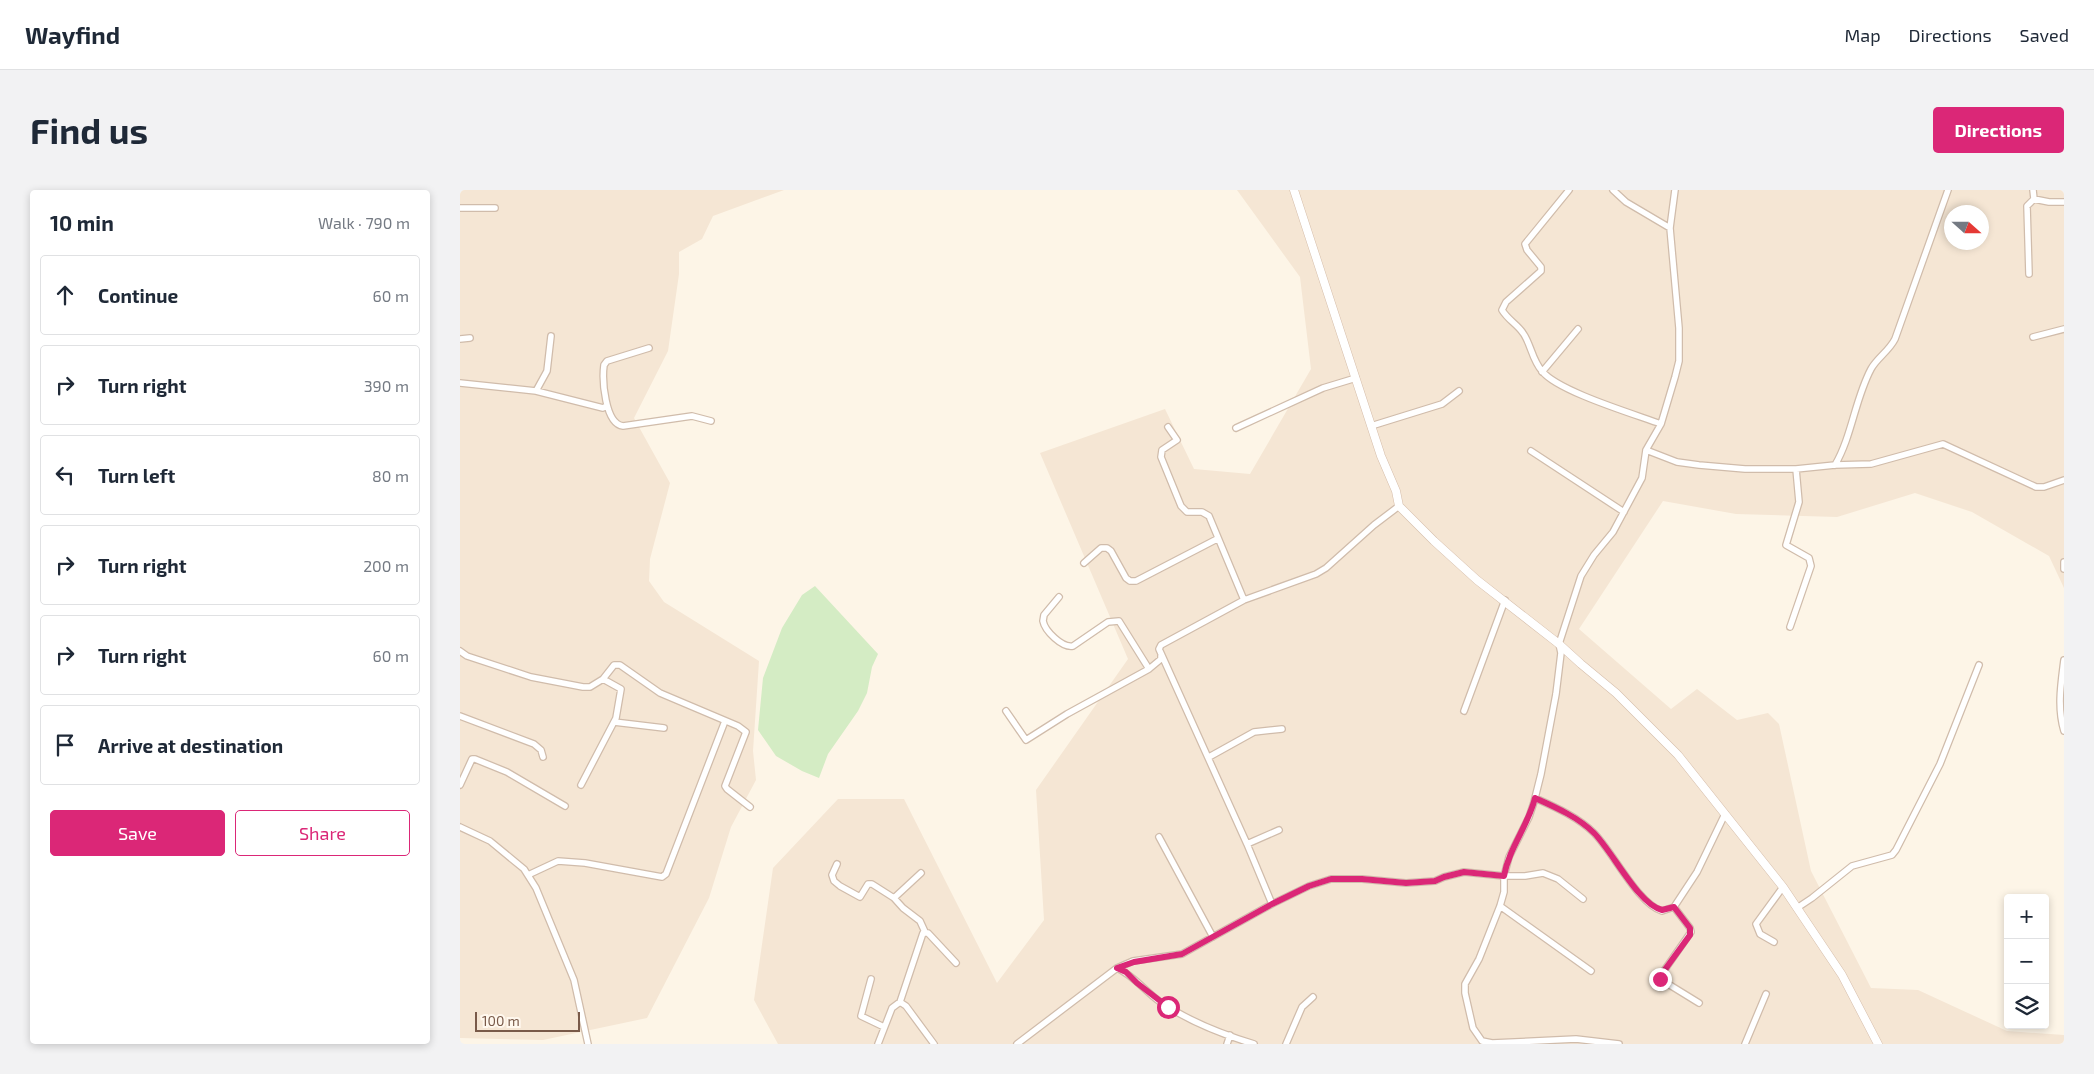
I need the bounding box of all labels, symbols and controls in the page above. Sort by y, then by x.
text: Wayfind [25,20,120,49]
text: Map [1844,24,1881,46]
text: Directions [1909,24,1992,46]
text: Saved [2020,24,2069,46]
button: Directions [1933,107,2064,153]
text: Find us [30,109,148,151]
north arrow [1944,205,1989,250]
text: 10 min [50,210,114,235]
text: Walk · 790 m [318,213,410,232]
icon: ahead [51,281,79,309]
text: Continue [98,284,178,307]
text: 60 m [373,286,409,305]
icon: right [51,371,79,399]
text: Turn right [98,374,186,397]
text: 390 m [364,376,409,395]
icon: left [51,461,79,489]
text: Turn left [98,464,175,487]
text: 80 m [372,466,409,485]
icon: right [51,551,79,579]
text: Turn right [98,554,186,577]
text: 200 m [363,556,409,575]
icon: right [51,641,79,669]
text: Turn right [98,644,186,667]
text: 60 m [373,646,409,665]
icon: arrive [51,731,79,759]
text: Arrive at destination [98,734,283,757]
button: Save [50,810,225,856]
button: Share [235,810,410,856]
map controls [2004,894,2049,1029]
button: + [2004,894,2049,939]
button: − [2004,939,2049,984]
route end [1649,968,1672,991]
button: layers [2004,984,2049,1029]
route start [1157,996,1180,1019]
scale bar [475,1009,580,1032]
text: 100 m [482,1012,520,1029]

